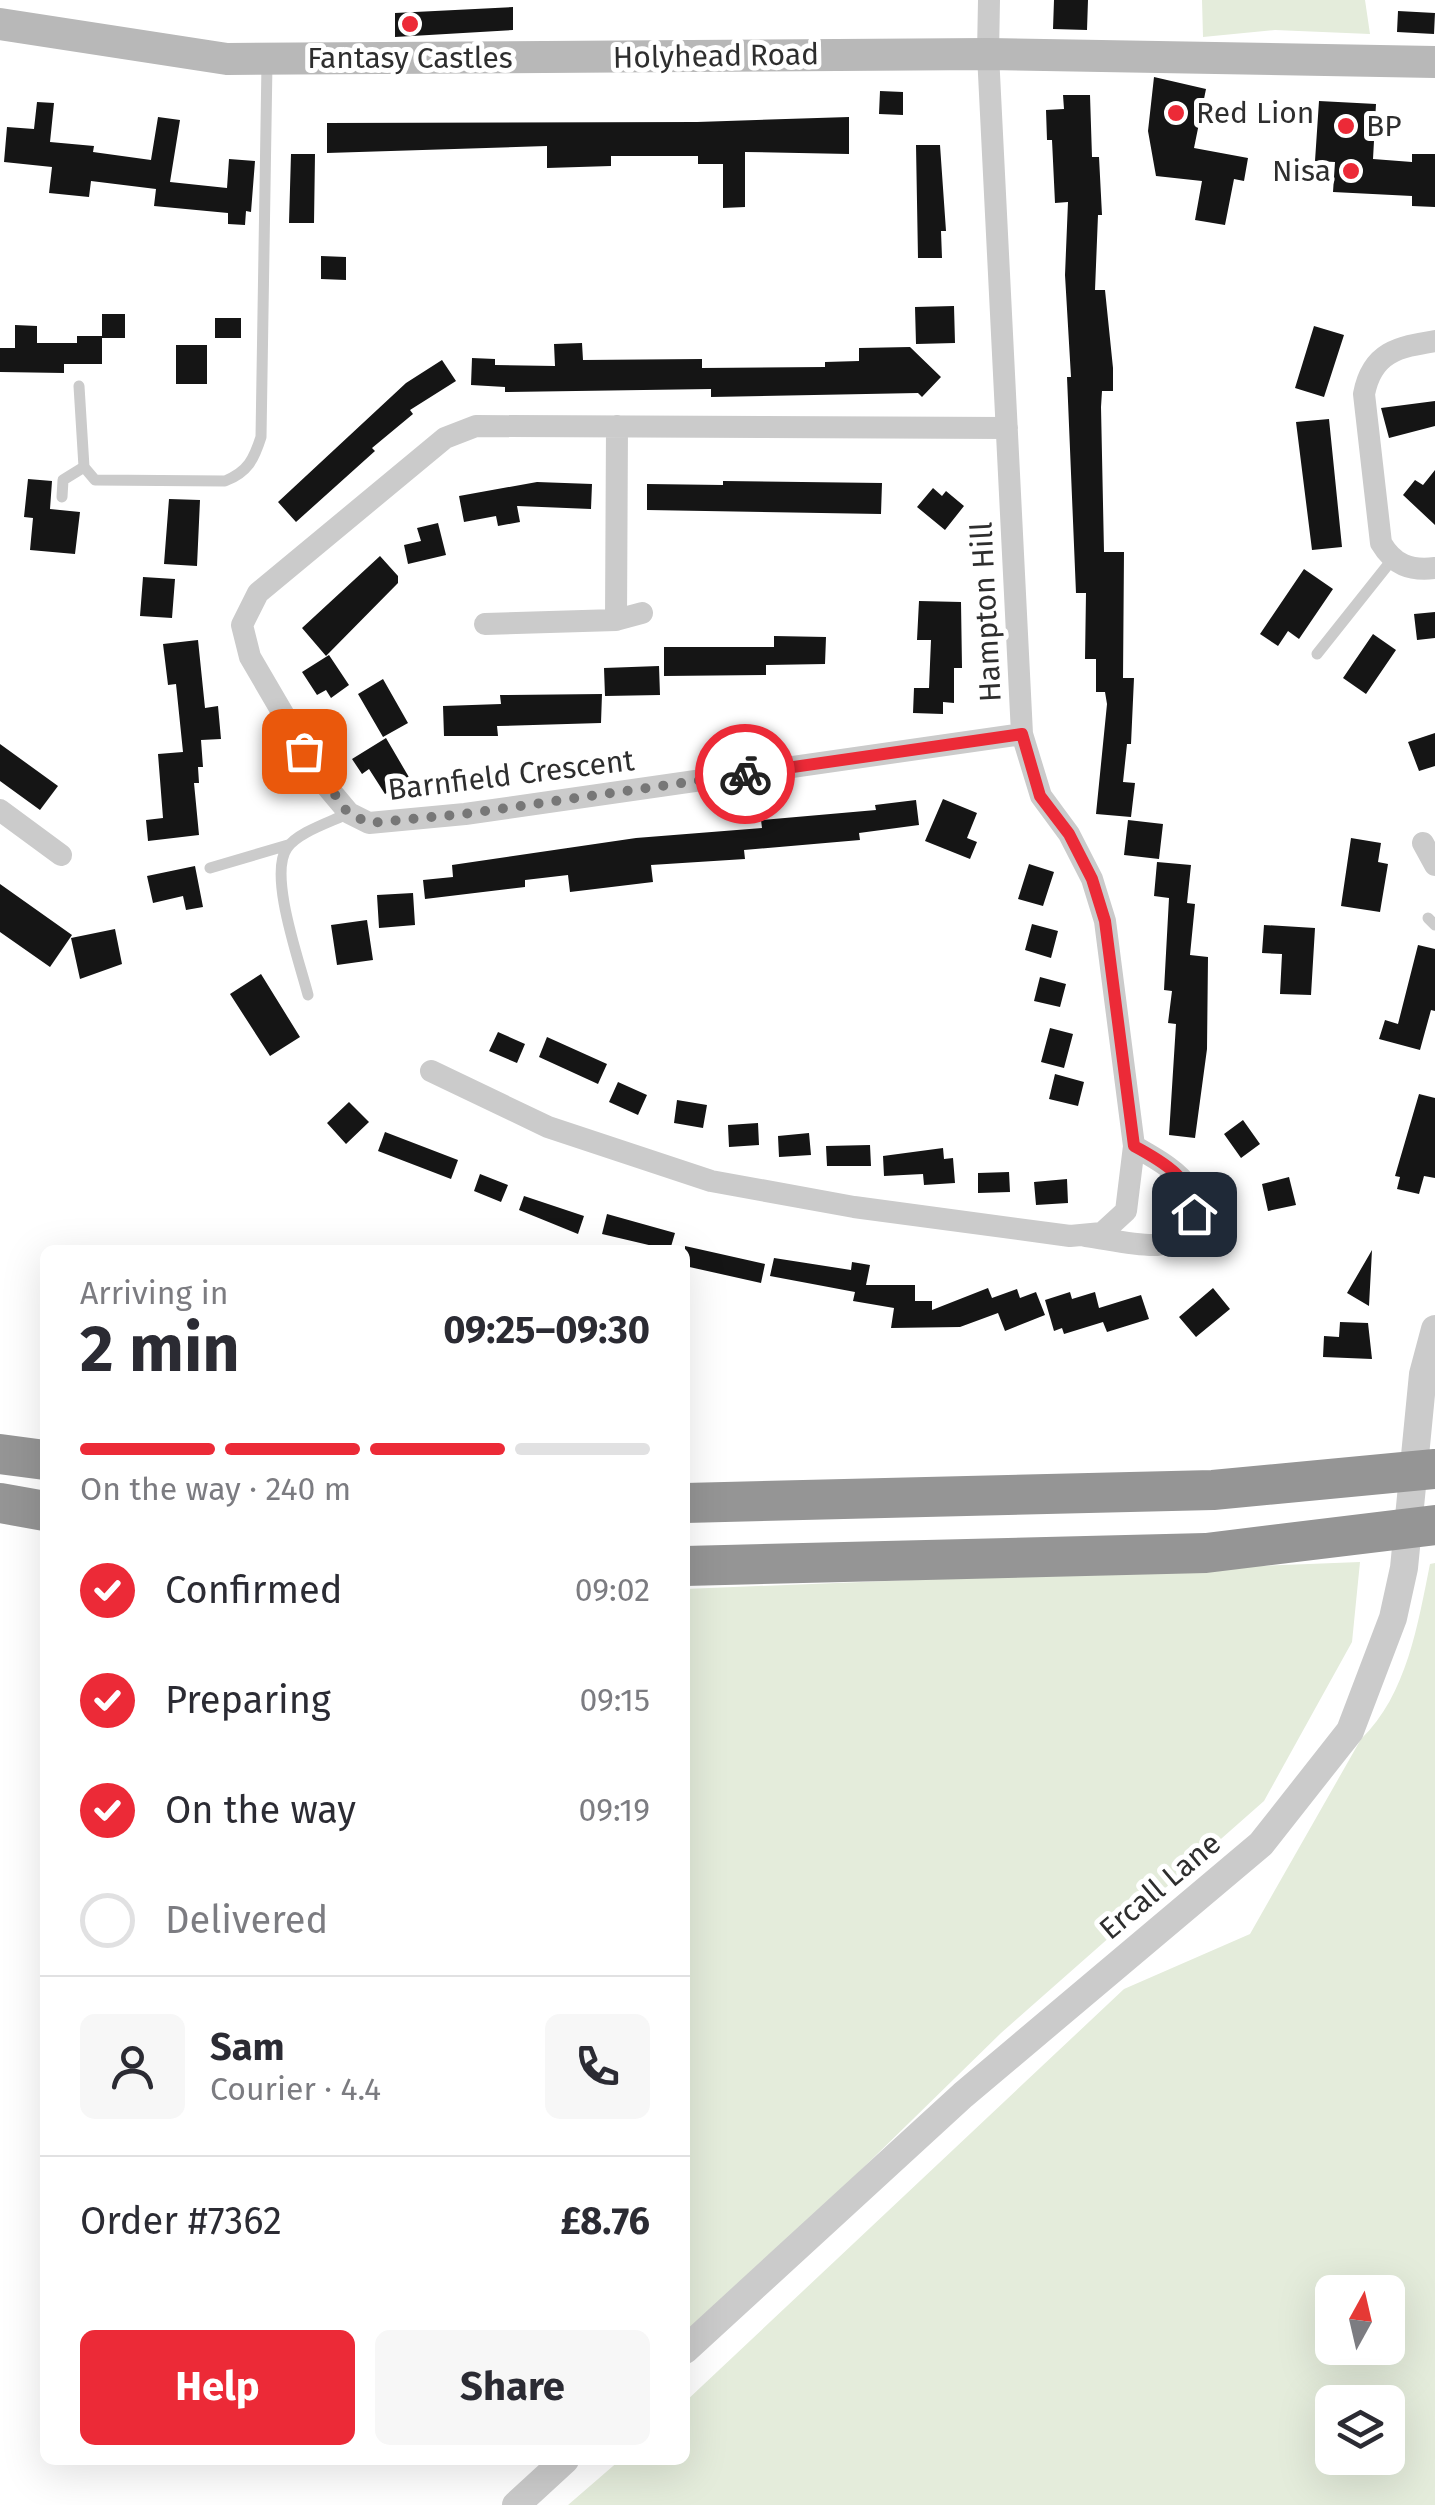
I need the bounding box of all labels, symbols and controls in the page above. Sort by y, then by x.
marker: Fantasy Castles [399,13,421,35]
street label: Holyhead Road [613,36,819,76]
place label: Fantasy Castles [307,40,513,76]
place label: Red Lion [1196,95,1314,131]
marker: Red Lion [1165,102,1187,124]
place label: BP [1366,108,1402,144]
marker: BP [1335,115,1357,137]
place label: Nisa [1272,153,1331,189]
marker: Nisa [1340,160,1362,182]
street label: Hampton Hill [963,521,1009,703]
pin [262,709,347,794]
icon: bag [277,724,332,779]
courier [695,724,795,824]
street label: Barnfield Crescent [386,742,636,808]
icon: bike [718,747,773,802]
pin [1152,1172,1237,1257]
icon: home [1167,1187,1222,1242]
text: Arriving in [80,1274,228,1312]
text: 09:25–09:30 [443,1307,650,1353]
text: 2 min [80,1310,240,1388]
text: On the way · 240 m [80,1470,351,1508]
icon: check [80,1563,135,1618]
text: Confirmed [165,1567,343,1613]
text: 09:02 [575,1571,650,1609]
icon: check [80,1673,135,1728]
text: Preparing [165,1677,331,1723]
text: 09:15 [579,1681,650,1719]
icon: check [80,1783,135,1838]
text: On the way [165,1787,356,1833]
text: 09:19 [579,1791,650,1829]
street label: Ercall Lane [1092,1825,1228,1947]
text: Delivered [165,1897,328,1943]
button: person [80,2014,185,2119]
button: phone [545,2014,650,2119]
text: Sam [210,2024,285,2070]
text: Courier · 4.4 [210,2070,381,2108]
text: Order #7362 [80,2198,282,2244]
text: £8.76 [561,2198,650,2244]
north arrow [1315,2275,1405,2365]
map controls [1315,2275,1405,2475]
button: Help [80,2330,355,2445]
button: Share [375,2330,650,2445]
button: layers [1315,2385,1405,2475]

